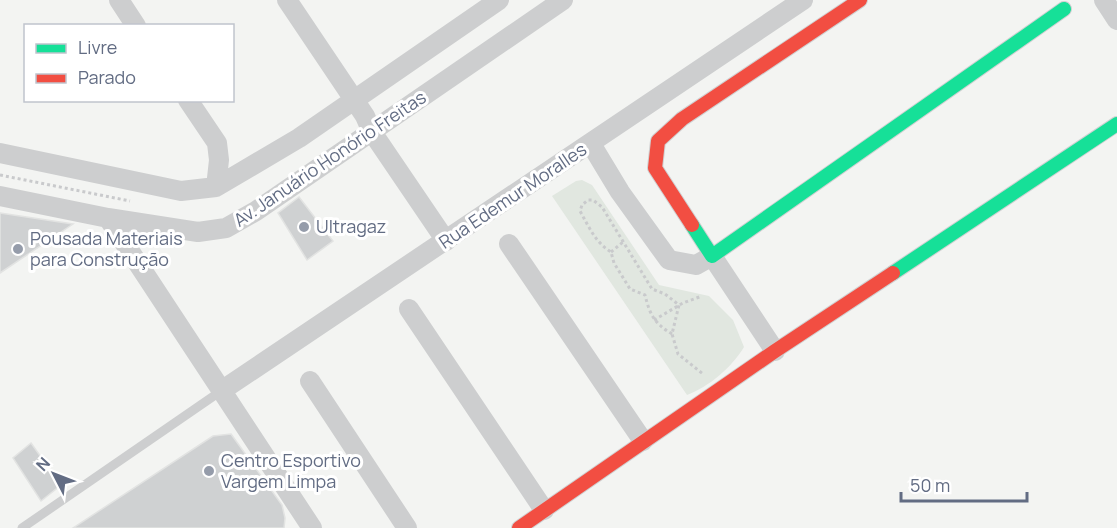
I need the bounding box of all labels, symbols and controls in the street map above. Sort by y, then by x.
legend [24,24,234,102]
text: Livre [78,35,117,59]
text: Parado [78,65,136,89]
street label: Av. Januário Honório Freitas [229,85,430,232]
street label: Rua Edemur Moralles [434,137,591,254]
place label: Ultragaz [316,214,386,238]
marker: Ultragaz [297,220,311,234]
place label: Pousada Materiais para Construção [30,226,183,271]
marker: Pousada Materiais para Construção [11,242,25,256]
north arrow [24,444,84,504]
place label: Centro Esportivo Vargem Limpa [221,448,361,493]
text: N [31,452,55,476]
marker: Centro Esportivo Vargem Limpa [202,464,216,478]
scale bar [901,465,1027,503]
text: 50 m [910,473,950,497]

